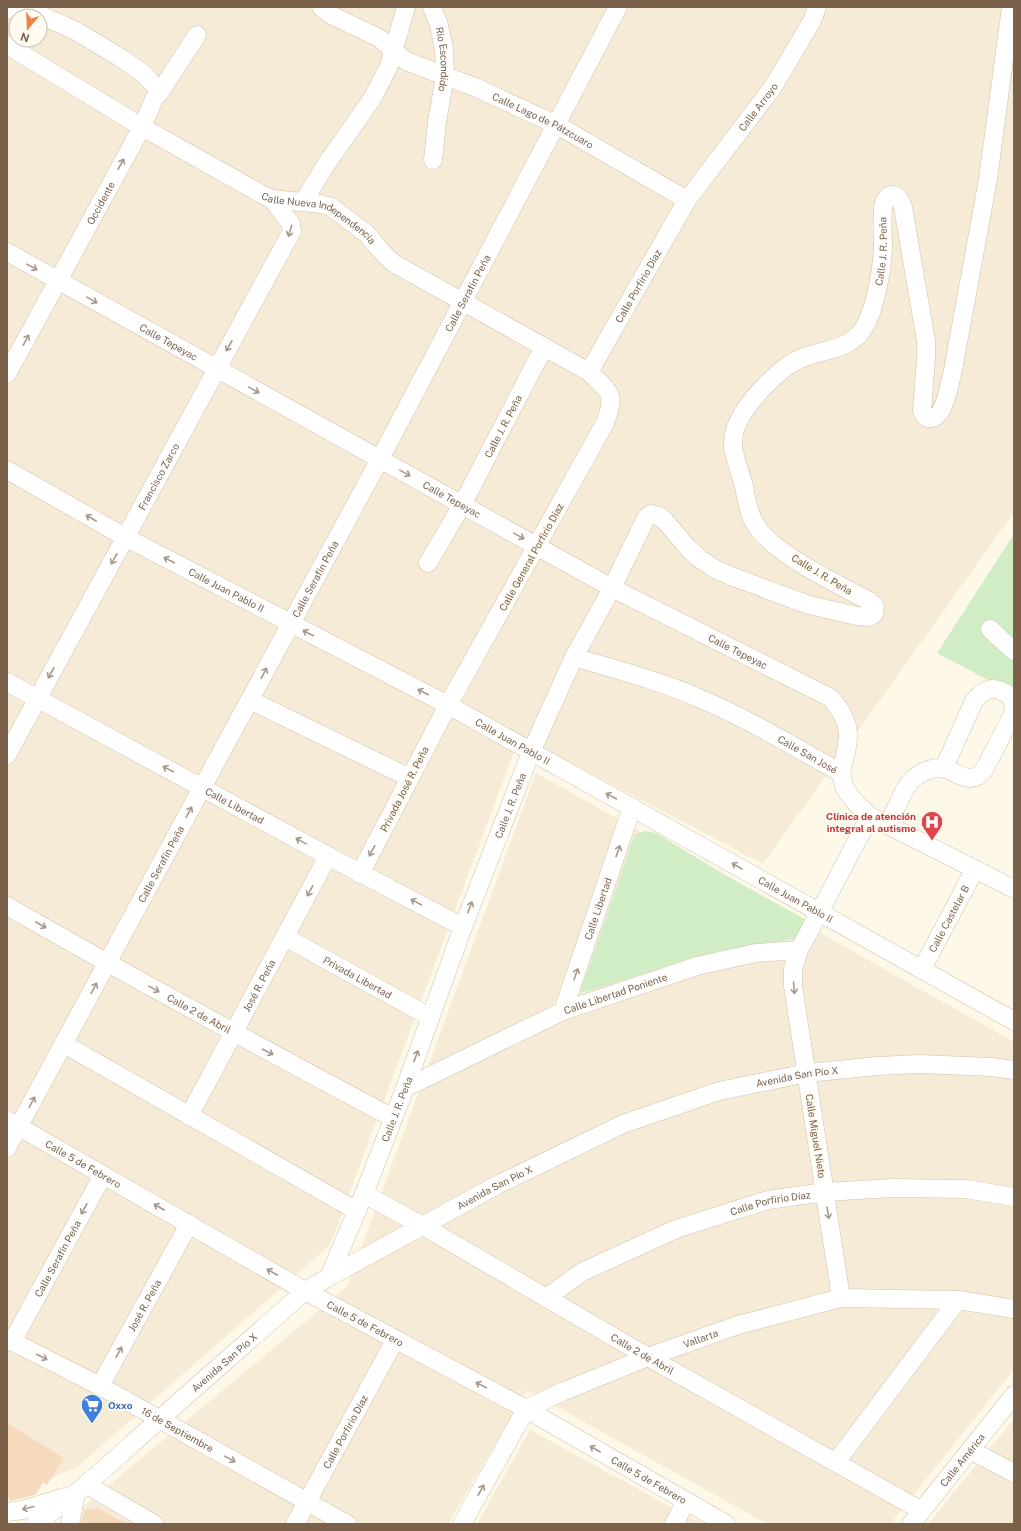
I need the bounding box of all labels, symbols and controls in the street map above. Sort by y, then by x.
north arrow [8,8,48,48]
street label: Río Escondido [434,26,451,93]
text: N [19,30,31,45]
street label: Calle Arroyo [736,80,780,133]
street label: Calle Lago de Pátzcuaro [491,90,596,151]
one-way arrow [118,158,126,170]
street label: Occidente [84,179,117,226]
street label: Calle Nueva Independencia [260,189,379,246]
street label: Calle J. R. Peña [872,217,889,287]
one-way arrow [285,225,293,238]
street label: Calle Porfirio Díaz [612,247,664,325]
street label: Calle Serafín Peña [442,252,493,334]
one-way arrow [26,263,38,271]
one-way arrow [86,296,98,304]
street label: Calle Tepeyac [138,321,200,363]
one-way arrow [22,334,30,346]
one-way arrow [224,340,232,352]
one-way arrow [248,386,260,394]
street label: Calle J. R. Peña [482,393,524,460]
street label: Francisco Zarco [135,441,182,512]
one-way arrow [399,470,411,478]
street label: Calle Tepeyac [421,478,483,520]
street label: Calle General Porfirio Díaz [496,501,566,613]
one-way arrow [85,514,97,521]
one-way arrow [512,533,524,541]
street label: Calle Serafín Peña [289,539,341,619]
street label: Calle J. R. Peña [789,551,855,597]
one-way arrow [109,552,117,564]
one-way arrow [164,556,176,564]
street label: Calle Juan Pablo II [186,565,266,614]
one-way arrow [302,628,314,636]
street label: Calle Tepeyac [706,631,770,671]
one-way arrow [47,667,55,679]
one-way arrow [261,667,269,679]
one-way arrow [418,688,430,695]
street label: Calle Juan Pablo II [473,716,552,767]
street label: Calle San José [776,732,840,776]
street label: Privada José R. Peña [377,744,431,834]
one-way arrow [162,765,174,772]
street label: Calle J. R. Peña [492,771,528,840]
street label: Calle Libertad [203,785,266,826]
one-way arrow [605,791,617,799]
one-way arrow [186,806,194,818]
hospital icon: Clínica de atención integral al autismo [919,809,945,842]
place label: Clínica de atención integral al autismo [826,810,916,834]
street label: Calle Serafín Peña [135,824,186,904]
one-way arrow [295,837,307,845]
one-way arrow [368,845,375,857]
one-way arrow [614,845,622,857]
one-way arrow [731,862,743,870]
street label: Calle Juan Pablo II [756,873,835,925]
street label: Calle Libertad [581,876,614,941]
street label: Calle Castelar B [926,883,972,954]
one-way arrow [305,884,313,896]
one-way arrow [410,898,422,906]
one-way arrow [467,902,475,914]
one-way arrow [35,922,47,930]
street label: Privada Libertad [321,953,394,1001]
street label: José R. Peña [240,957,278,1014]
one-way arrow [572,968,580,980]
street label: Calle Libertad Poniente [562,970,669,1016]
one-way arrow [790,981,797,994]
one-way arrow [91,982,98,994]
one-way arrow [148,986,160,994]
street label: Calle 2 de Abril [165,991,233,1036]
one-way arrow [262,1048,274,1056]
one-way arrow [413,1050,421,1062]
street label: Avenida San Pío X [755,1064,839,1089]
street label: Calle J. R. Peña [379,1075,415,1144]
street label: Calle Miguel Nieto [803,1093,829,1179]
one-way arrow [29,1096,37,1108]
street label: Calle 5 de Febrero [43,1137,124,1190]
street label: Avenida San Pío X [455,1163,534,1212]
street label: Calle Porfirio Díaz [729,1188,812,1218]
one-way arrow [153,1202,165,1210]
one-way arrow [80,1203,88,1215]
one-way arrow [824,1206,832,1219]
street label: Calle Serafín Peña [32,1218,83,1299]
one-way arrow [266,1267,278,1275]
street label: José R. Peña [125,1277,163,1333]
street label: Calle 5 de Febrero [325,1298,406,1349]
street label: Vallarta [681,1327,720,1350]
street label: Avenida San Pío X [189,1330,260,1394]
street label: Calle 2 de Abril [609,1331,676,1376]
one-way arrow [115,1346,123,1358]
one-way arrow [36,1354,48,1361]
one-way arrow [475,1381,487,1389]
supermarket icon: Oxxo [79,1392,105,1425]
street label: Calle Porfirio Díaz [320,1393,370,1471]
place label: Oxxo [108,1399,133,1411]
street label: 16 de Septiembre [139,1404,216,1454]
street label: Calle América [937,1431,987,1489]
one-way arrow [589,1444,601,1452]
street label: Calle 5 de Febrero [609,1453,689,1506]
one-way arrow [224,1455,236,1463]
one-way arrow [478,1484,485,1496]
one-way arrow [22,1505,35,1513]

